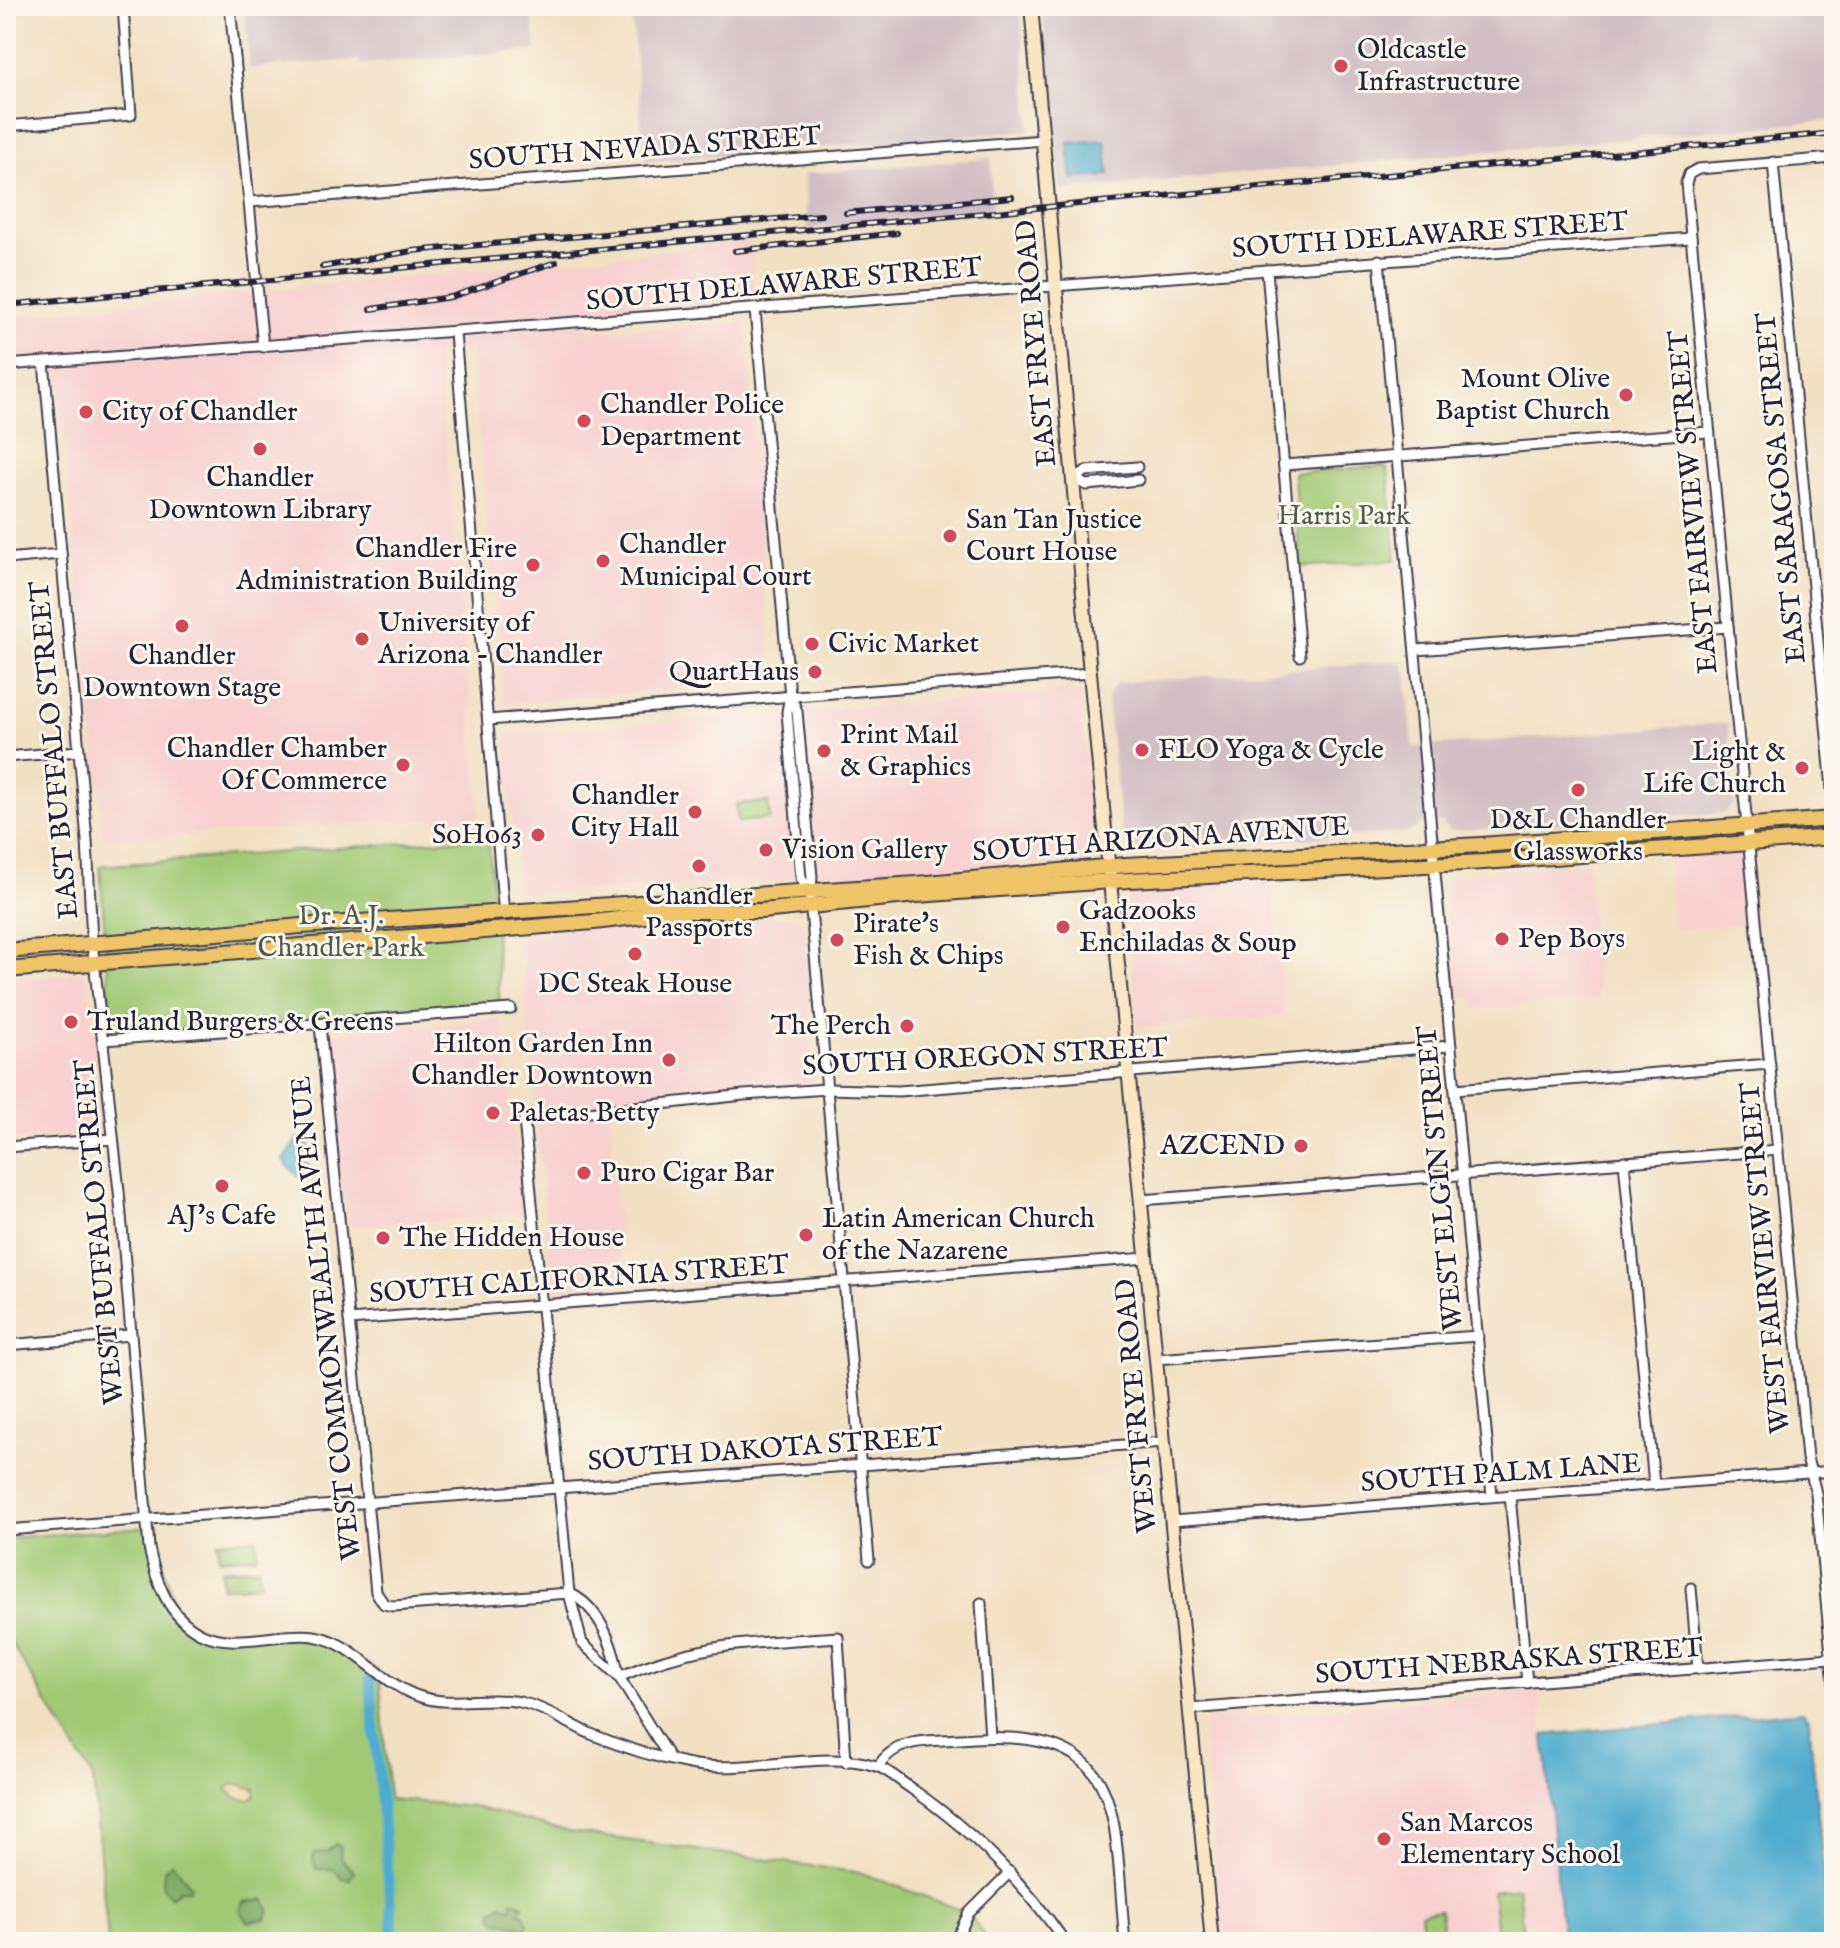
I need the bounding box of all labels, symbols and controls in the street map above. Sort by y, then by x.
place label: Oldcastle Infrastructure [1357,33,1520,100]
marker: Oldcastle Infrastructure [1332,57,1350,75]
street label: SOUTH NEVADA STREET [468,119,823,179]
street label: SOUTH DELAWARE STREET [1231,205,1630,267]
street label: EAST FRYE ROAD [1009,218,1065,468]
street label: SOUTH DELAWARE STREET [585,250,984,320]
street label: EAST SARAGOSA STREET [1749,310,1815,665]
street label: EAST FAIRVIEW STREET [1661,328,1726,675]
place label: Mount Olive Baptist Church [1435,362,1610,429]
marker: Mount Olive Baptist Church [1617,386,1635,404]
place label: Chandler Police Department [600,388,784,455]
place label: City of Chandler [102,395,298,430]
marker: City of Chandler [77,403,95,421]
marker: Chandler Police Department [575,412,593,430]
marker: Chandler Downtown Library [251,440,269,458]
place label: Chandler Downtown Library [149,461,372,528]
park label: Harris Park [1277,499,1412,534]
place label: San Tan Justice Court House [966,503,1142,570]
marker: San Tan Justice Court House [941,527,959,545]
place label: Chandler Municipal Court [619,528,812,595]
place label: Chandler Fire Administration Building [235,532,518,599]
marker: Chandler Municipal Court [594,552,612,570]
marker: Chandler Fire Administration Building [524,556,542,574]
street label: EAST BUFFALO STREET [23,579,87,920]
place label: University of Arizona - Chandler [377,606,602,673]
marker: Chandler Downtown Stage [173,617,191,635]
place label: Civic Market [828,627,979,662]
marker: University of Arizona - Chandler [353,630,371,648]
marker: Civic Market [803,635,821,653]
place label: Chandler Downtown Stage [83,639,281,706]
place label: QuartHaus [669,655,799,690]
marker: QuartHaus [806,663,824,681]
place label: Print Mail & Graphics [840,718,971,785]
place label: Chandler Chamber Of Commerce [167,732,387,799]
place label: FLO Yoga & Cycle [1158,733,1384,768]
place label: Light & Life Church [1643,735,1786,802]
marker: FLO Yoga & Cycle [1133,741,1151,759]
marker: Print Mail & Graphics [815,742,833,760]
marker: Chandler Chamber Of Commerce [394,756,412,774]
marker: Light & Life Church [1793,759,1811,777]
place label: Chandler City Hall [571,779,679,846]
marker: D&L Chandler Glassworks [1569,781,1587,799]
marker: Chandler City Hall [686,803,704,821]
place label: D&L Chandler Glassworks [1489,803,1667,870]
street label: SOUTH ARIZONA AVENUE [971,809,1351,871]
place label: SoHo63 [432,818,522,853]
marker: SoHo63 [529,826,547,844]
place label: Vision Gallery [781,833,948,868]
marker: Vision Gallery [757,841,775,859]
marker: Chandler Passports [690,857,708,875]
place label: Chandler Passports [645,879,753,946]
place label: Gadzooks Enchiladas & Soup [1079,894,1297,961]
park label: Dr. A.J. Chandler Park [258,899,425,966]
place label: Pirate's Fish & Chips [853,907,1004,974]
marker: Gadzooks Enchiladas & Soup [1054,918,1072,936]
place label: Pep Boys [1518,922,1625,957]
marker: Pep Boys [1493,930,1511,948]
marker: Pirate's Fish & Chips [828,931,846,949]
marker: DC Steak House [626,945,644,963]
place label: DC Steak House [538,967,732,1002]
place label: Truland Burgers & Greens [87,1005,394,1040]
place label: The Perch [771,1009,891,1044]
marker: Truland Burgers & Greens [62,1013,80,1031]
marker: The Perch [898,1017,916,1035]
street label: WEST ELGIN STREET [1410,1023,1472,1332]
place label: Hilton Garden Inn Chandler Downtown [411,1027,653,1094]
street label: SOUTH OREGON STREET [801,1031,1169,1085]
marker: Hilton Garden Inn Chandler Downtown [660,1051,678,1069]
street label: WEST BUFFALO STREET [67,1057,133,1406]
street label: WEST COMMONWEALTH AVENUE [284,1074,370,1562]
street label: WEST FAIRVIEW STREET [1733,1080,1799,1435]
place label: Paletas Betty [509,1096,660,1131]
marker: Paletas Betty [484,1104,502,1122]
place label: AZCEND [1159,1129,1285,1164]
marker: AZCEND [1292,1137,1310,1155]
place label: Puro Cigar Bar [600,1156,774,1191]
marker: Puro Cigar Bar [575,1164,593,1182]
marker: AJ's Cafe [213,1177,231,1195]
place label: AJ's Cafe [167,1199,276,1234]
place label: Latin American Church of the Nazarene [822,1202,1095,1269]
place label: The Hidden House [399,1221,624,1256]
marker: Latin American Church of the Nazarene [797,1226,815,1244]
marker: The Hidden House [374,1229,392,1247]
street label: SOUTH CALIFORNIA STREET [368,1248,791,1312]
street label: WEST FRYE ROAD [1108,1277,1166,1535]
street label: SOUTH DAKOTA STREET [587,1420,944,1480]
street label: SOUTH PALM LANE [1360,1447,1642,1501]
street label: SOUTH NEBRASKA STREET [1314,1631,1705,1693]
place label: San Marcos Elementary School [1400,1806,1620,1873]
marker: San Marcos Elementary School [1375,1830,1393,1848]

